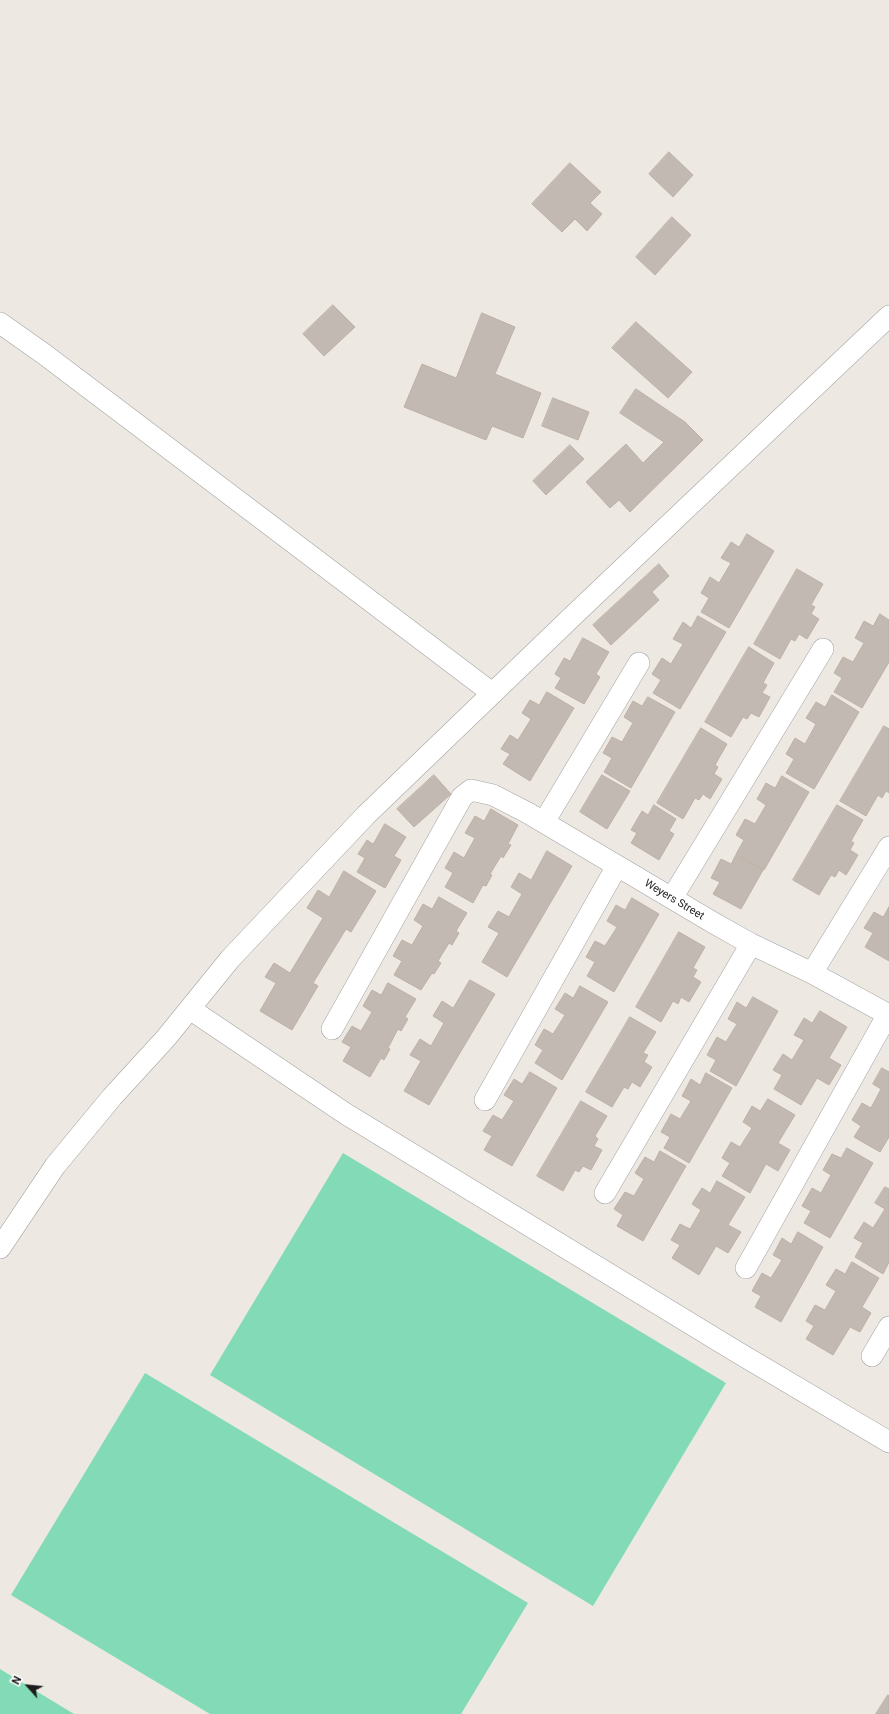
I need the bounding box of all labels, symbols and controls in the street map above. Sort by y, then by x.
street label: Weyers Street [642,877,706,923]
north arrow [8,1666,48,1706]
text: N [9,1674,24,1687]

